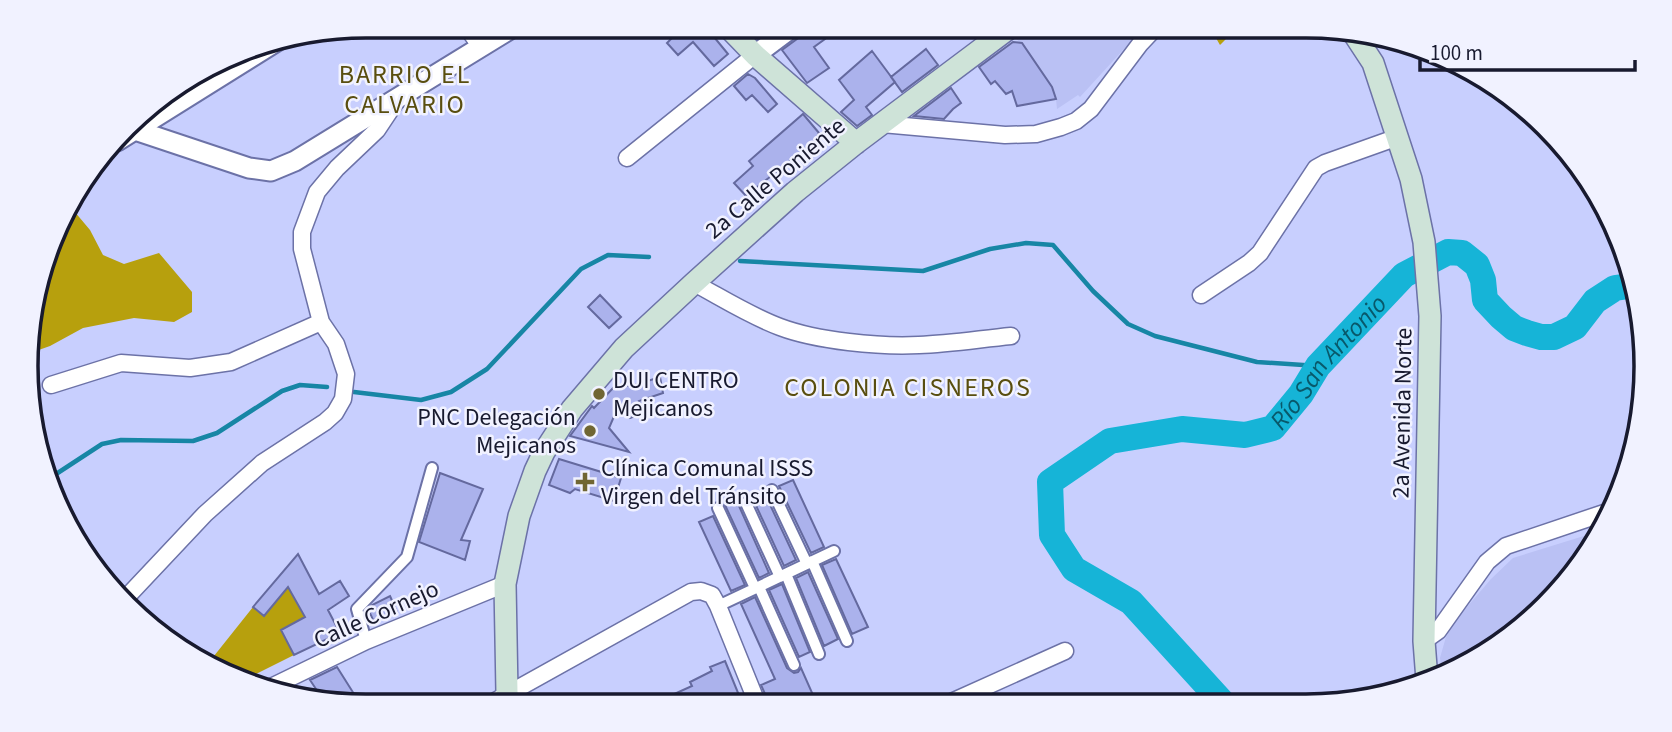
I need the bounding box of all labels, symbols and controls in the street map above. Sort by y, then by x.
scale bar [1420,28,1635,72]
text: 100 m [1430,38,1483,68]
district label: BARRIO EL CALVARIO [339,56,471,123]
street label: 2a Calle Poniente [698,109,853,248]
water label: Río San Antonio [1261,286,1396,438]
street label: 2a Avenida Norte [1384,327,1421,499]
place label: DUI CENTRO Mejicanos [613,363,739,426]
district label: COLONIA CISNEROS [784,369,1032,406]
marker: DUI CENTRO Mejicanos [591,386,607,402]
place label: PNC Delegación Mejicanos [417,400,576,463]
marker: PNC Delegación Mejicanos [582,423,598,439]
place label: Clínica Comunal ISSS Virgen del Tránsito [601,451,813,514]
marker: Clínica Comunal ISSS Virgen del Tránsito [575,472,595,492]
street label: Calle Cornejo [308,571,444,658]

